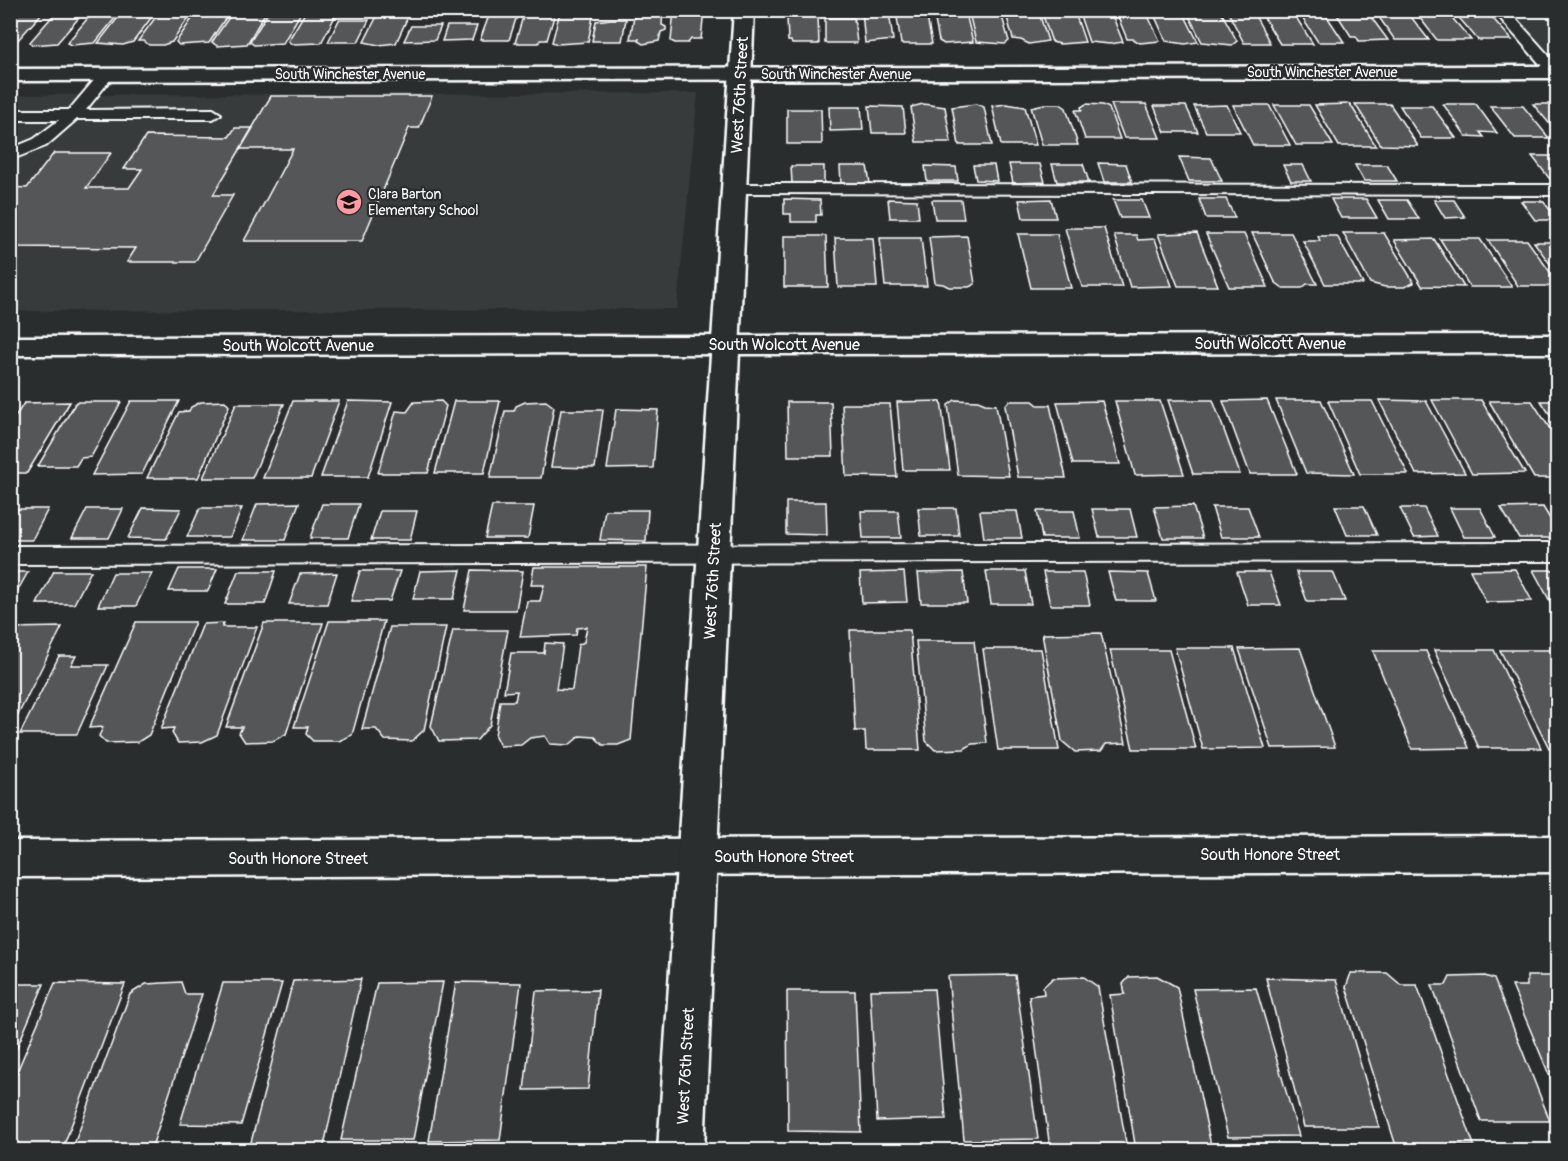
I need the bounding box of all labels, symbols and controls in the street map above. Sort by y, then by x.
street label: West 76th Street [727,35,753,154]
street label: South Winchester Avenue [1247,64,1397,81]
street label: South Winchester Avenue [275,66,425,83]
street label: South Winchester Avenue [761,66,911,83]
place label: Clara Barton Elementary School [368,186,479,219]
school or university icon: Clara Barton Elementary School [334,187,364,217]
street label: South Wolcott Avenue [1194,334,1346,354]
street label: South Wolcott Avenue [708,335,860,355]
street label: South Wolcott Avenue [222,336,374,356]
street label: West 76th Street [700,521,726,640]
street label: South Honore Street [1200,845,1341,865]
street label: South Honore Street [714,847,855,867]
street label: South Honore Street [228,849,369,869]
street label: West 76th Street [673,1006,699,1125]

